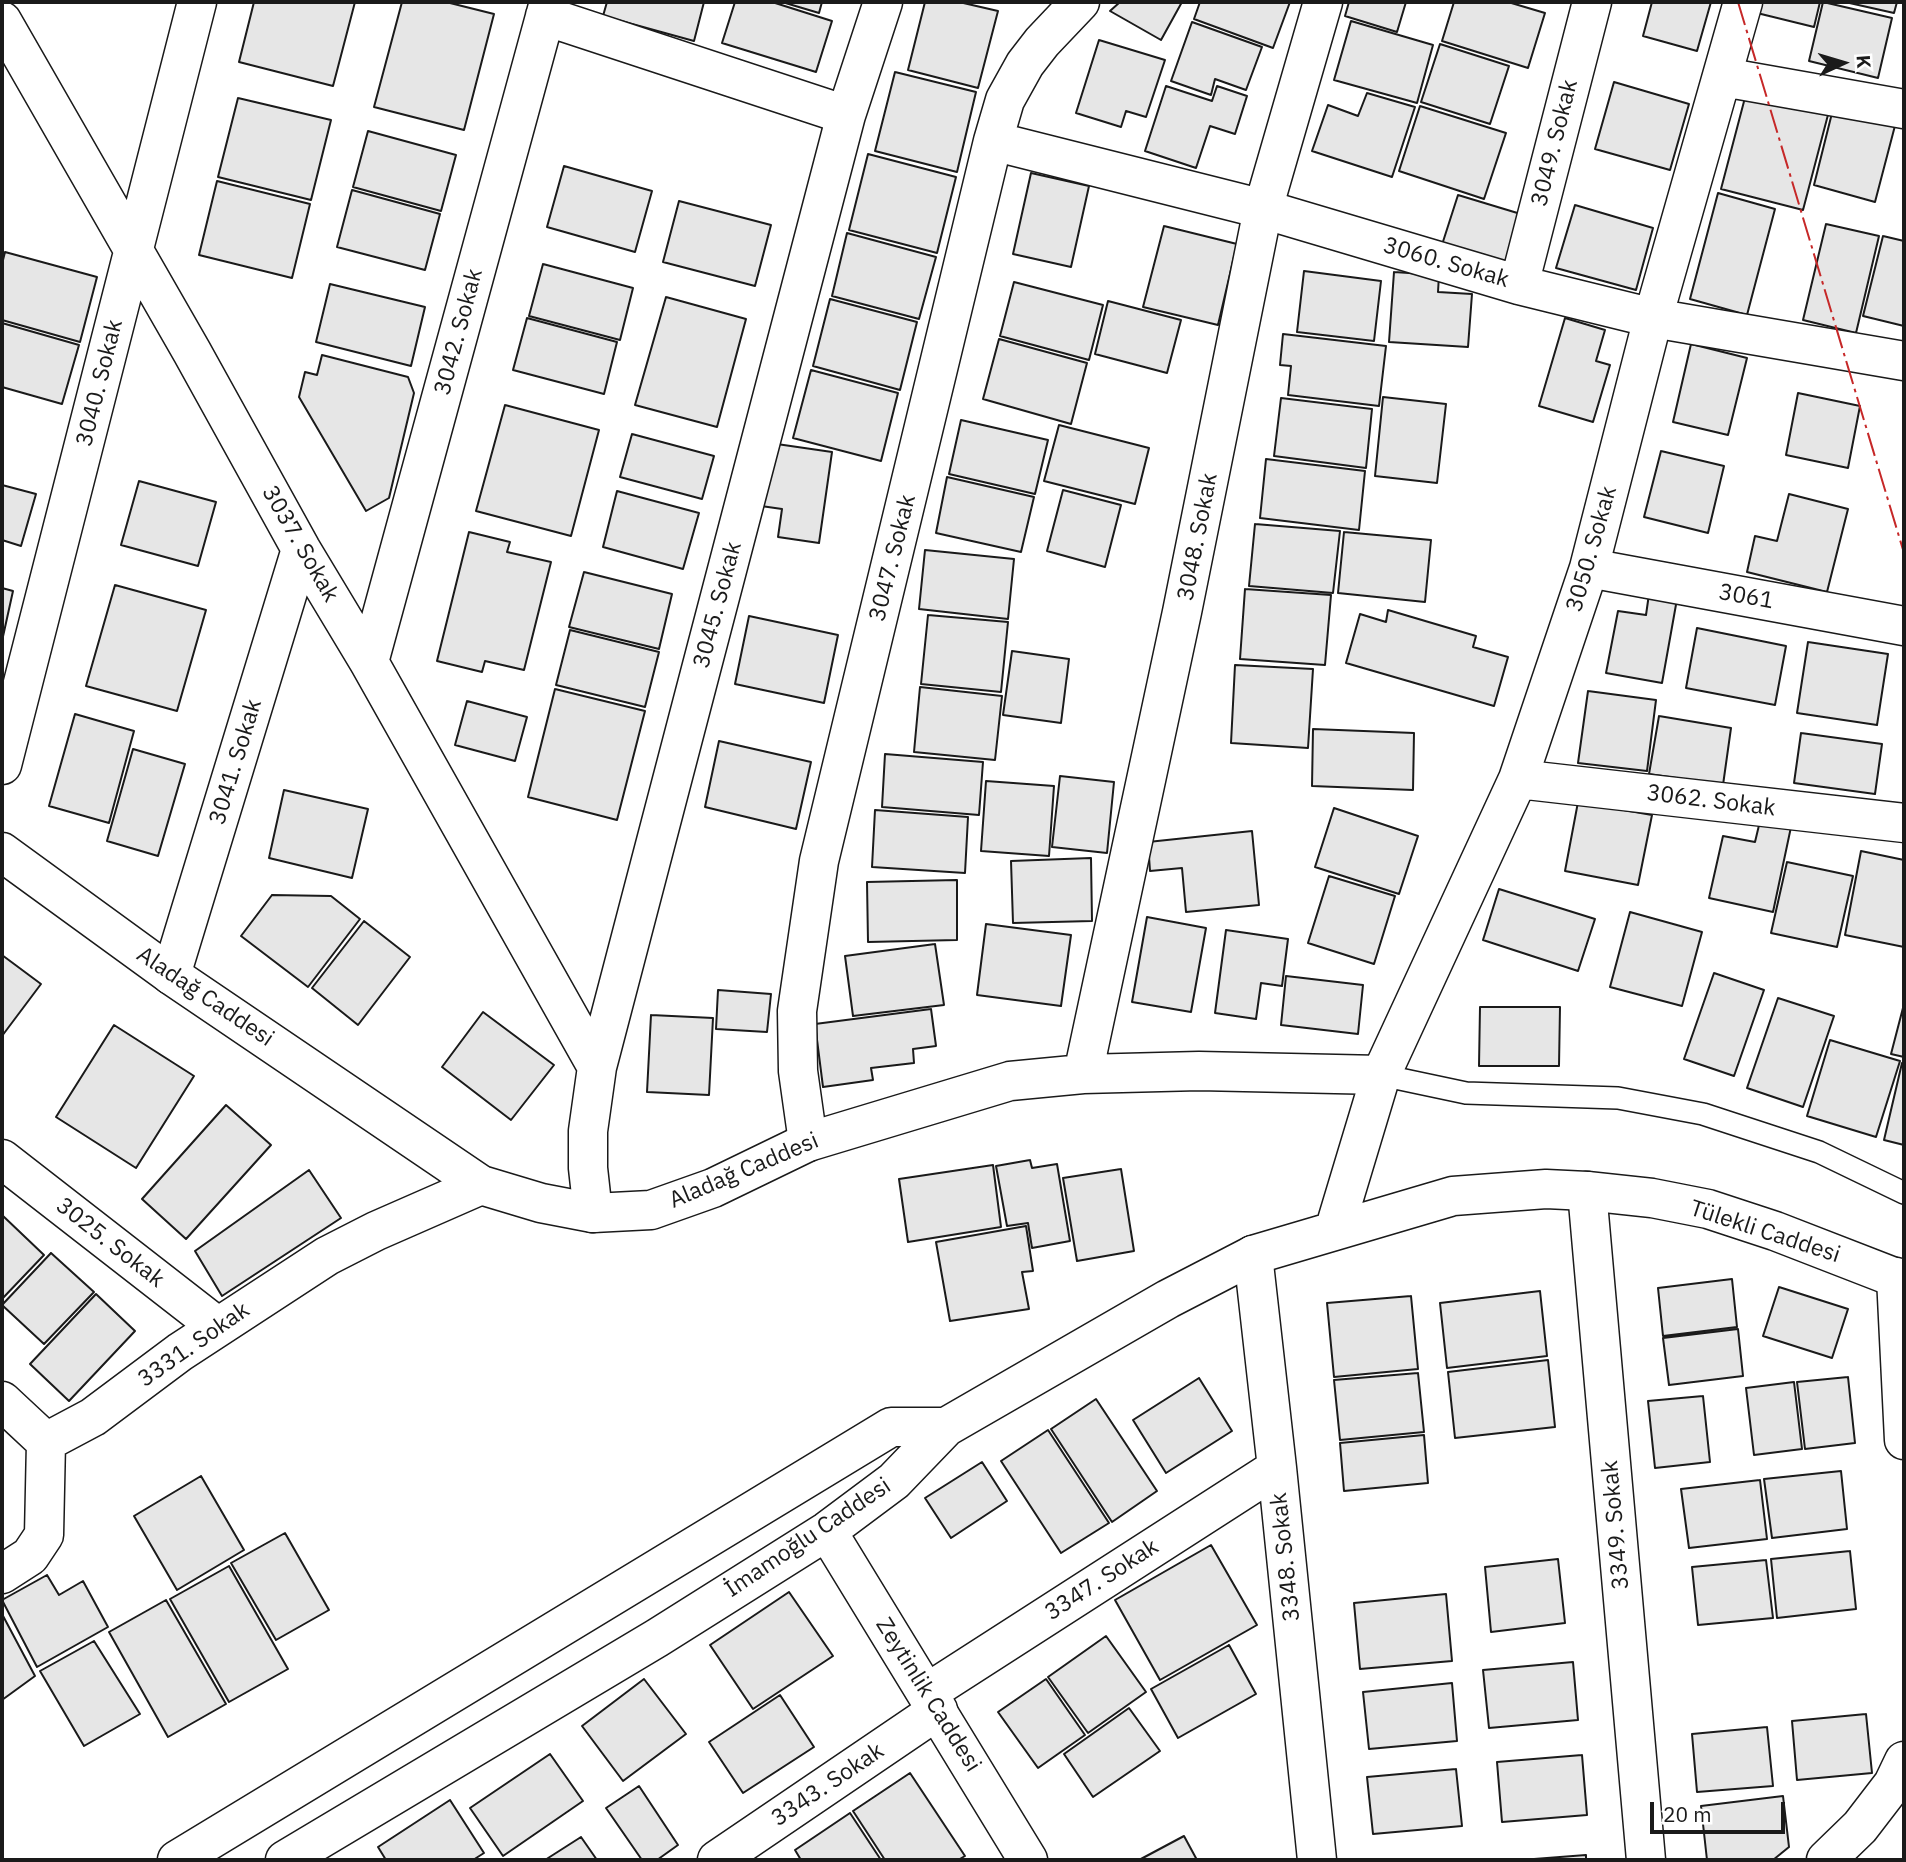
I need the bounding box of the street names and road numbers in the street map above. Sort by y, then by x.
street label: 3049. Sokak [1526,77,1584,209]
street label: 3060. Sokak [1380,232,1512,294]
street label: 3042. Sokak [429,266,489,398]
street label: 3040. Sokak [71,317,129,449]
street label: 3048. Sokak [1172,471,1224,603]
street label: 3037. Sokak [256,481,344,607]
street label: 3050. Sokak [1561,483,1623,615]
street label: 3047. Sokak [864,492,922,624]
street label: 3045. Sokak [688,539,748,671]
street label: 3061 [1716,579,1776,615]
street label: 3041. Sokak [204,696,268,828]
street label: 3062. Sokak [1645,779,1777,823]
street label: Aladağ Caddesi [131,941,279,1053]
street label: Aladağ Caddesi [665,1127,823,1215]
street label: 3025. Sokak [50,1192,170,1294]
street label: Tülekli Caddesi [1686,1195,1844,1269]
street label: 3331. Sokak [133,1297,255,1393]
street label: 3349. Sokak [1597,1459,1635,1591]
street label: İmamoğlu Caddesi [720,1472,896,1604]
street label: 3348. Sokak [1266,1491,1306,1623]
street label: 3347. Sokak [1040,1533,1164,1627]
street label: Zeytinlik Caddesi [870,1613,986,1777]
street label: 3343. Sokak [767,1737,889,1833]

